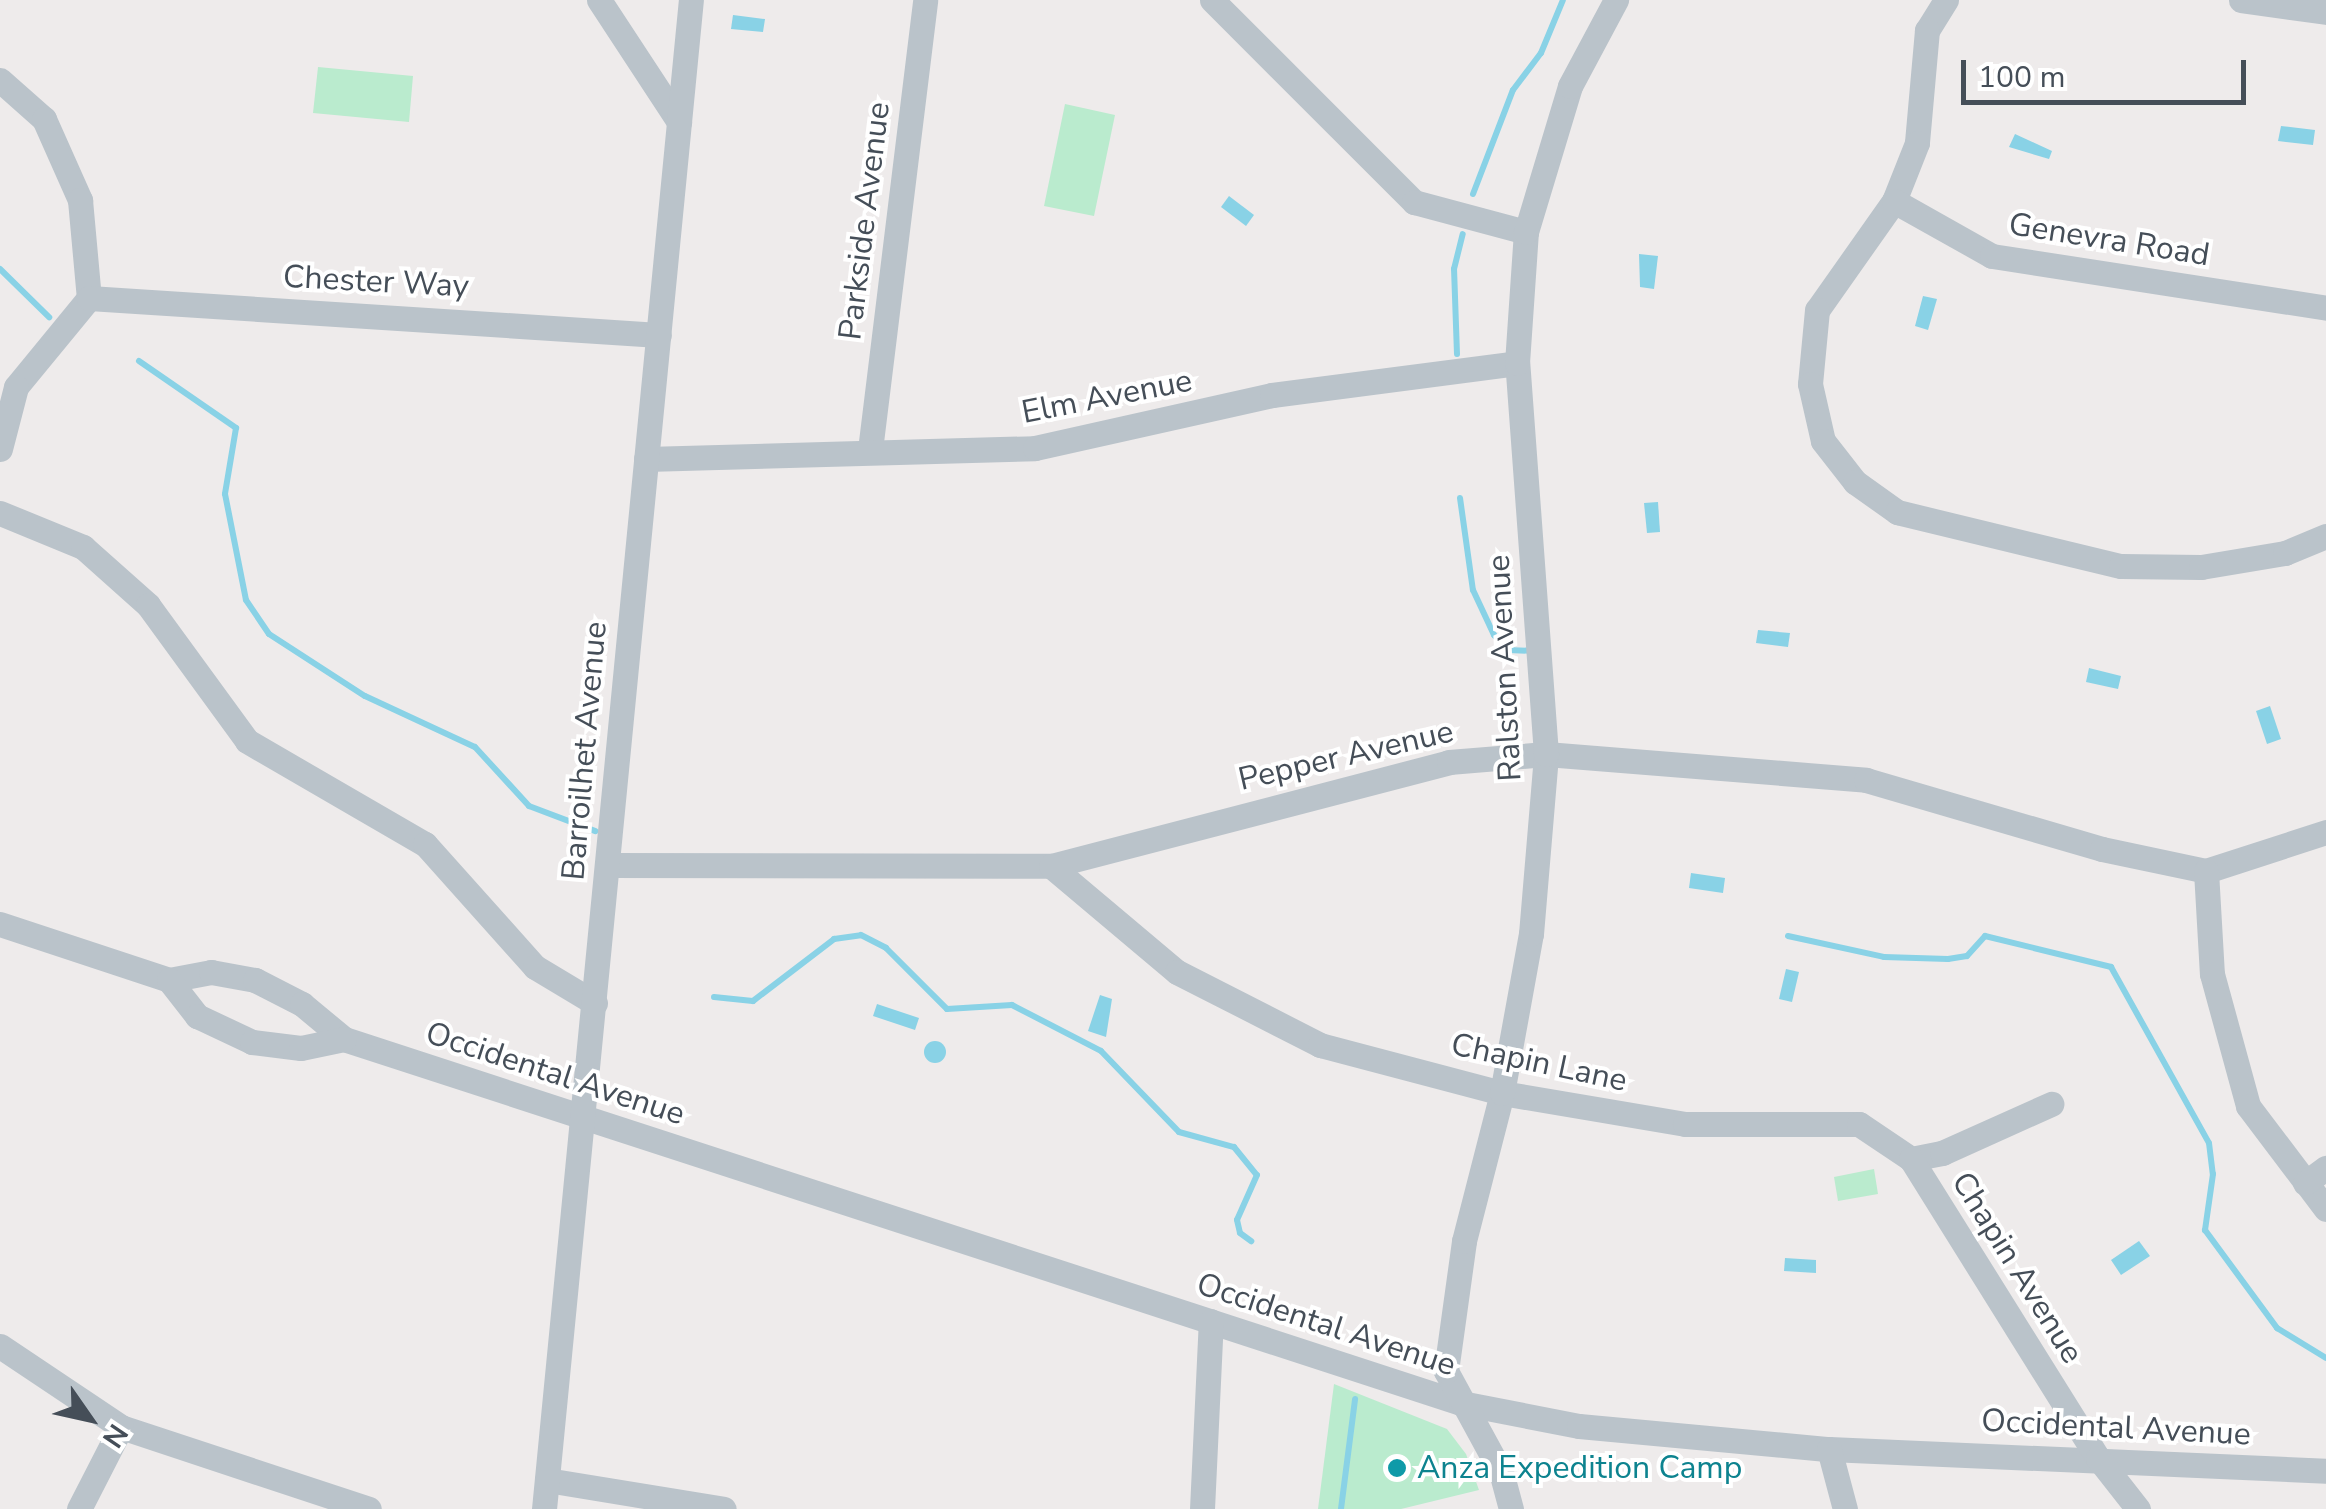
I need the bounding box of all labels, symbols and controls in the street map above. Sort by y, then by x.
scale bar [1966,40,2251,102]
text: 100 m [1978,57,2065,98]
street label: Parkside Avenue [831,100,899,342]
street label: Genevra Road [2006,205,2212,275]
street label: Chester Way [282,258,470,306]
street label: Elm Avenue [1019,362,1195,432]
street label: Ralston Avenue [1480,554,1530,782]
street label: Barroilhet Avenue [555,620,615,882]
street label: Pepper Avenue [1235,713,1457,799]
street label: Occidental Avenue [421,1014,689,1134]
street label: Chapin Lane [1448,1026,1630,1100]
street label: Chapin Avenue [1943,1165,2091,1371]
street label: Occidental Avenue [1192,1265,1460,1385]
north arrow [40,1369,140,1469]
street label: Occidental Avenue [1980,1402,2252,1454]
text: N [93,1416,136,1455]
place label: Anza Expedition Camp [1417,1449,1742,1487]
marker: Anza Expedition Camp [1386,1457,1408,1479]

